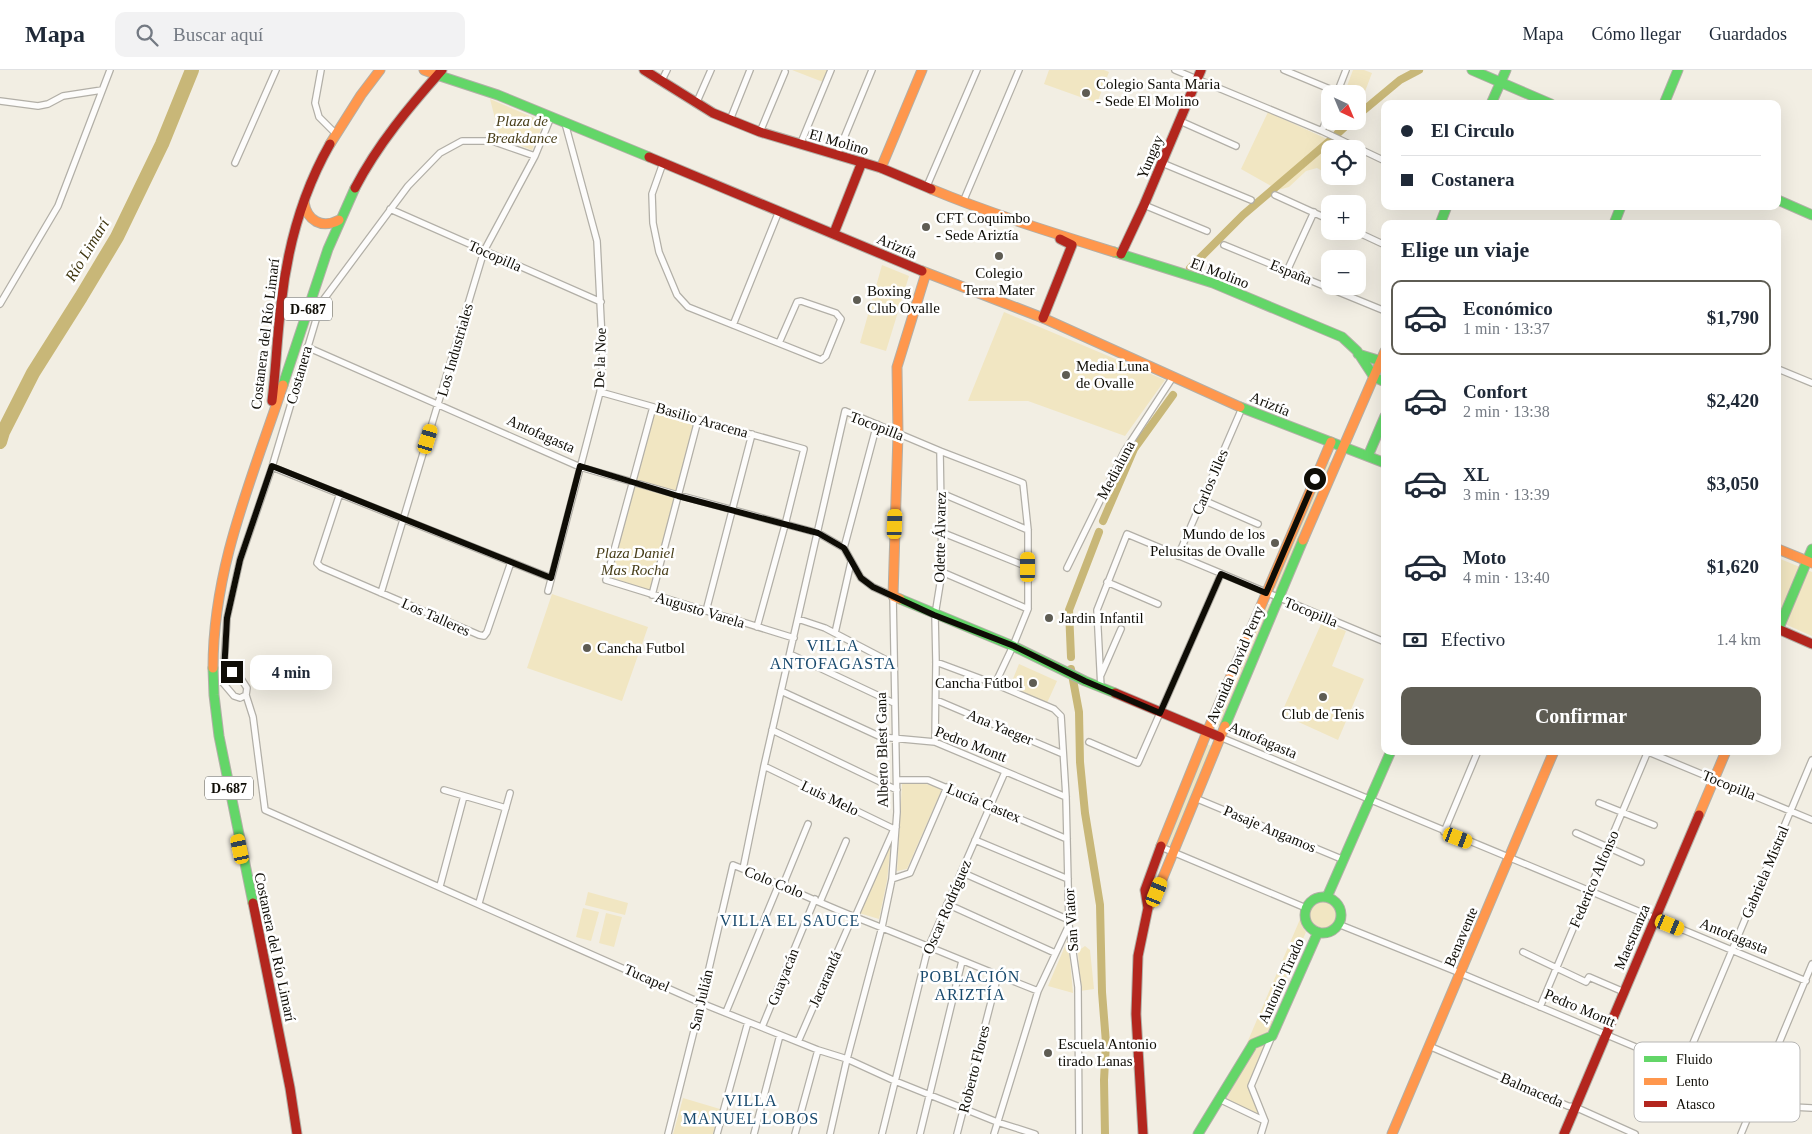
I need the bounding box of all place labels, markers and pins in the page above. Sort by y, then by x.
place label: Colegio Santa Maria - Sede El Molino [1096,76,1220,109]
marker: Colegio Santa Maria - Sede El Molino [1080,87,1092,99]
place label: CFT Coquimbo - Sede Ariztía [936,210,1030,243]
marker: CFT Coquimbo - Sede Ariztía [920,221,932,233]
marker: Colegio Terra Mater [993,250,1005,262]
place label: Colegio Terra Mater [964,265,1035,298]
place label: Boxing Club Ovalle [867,283,940,316]
marker: Boxing Club Ovalle [851,294,863,306]
place label: Media Luna de Ovalle [1076,358,1149,391]
marker: Media Luna de Ovalle [1060,369,1072,381]
place label: Mundo de los Pelusitas de Ovalle [1150,526,1265,559]
marker: Mundo de los Pelusitas de Ovalle [1269,537,1281,549]
place label: Jardin Infantil [1059,610,1144,626]
marker: Jardin Infantil [1043,612,1055,624]
place label: Cancha Futbol [597,640,685,656]
marker: Cancha Futbol [581,642,593,654]
place label: Cancha Fútbol [935,675,1023,691]
marker: Cancha Fútbol [1027,677,1039,689]
marker: Club de Tenis [1317,691,1329,703]
place label: Club de Tenis [1282,706,1365,722]
place label: Escuela Antonio tirado Lanas [1058,1036,1157,1069]
marker: Escuela Antonio tirado Lanas [1042,1047,1054,1059]

